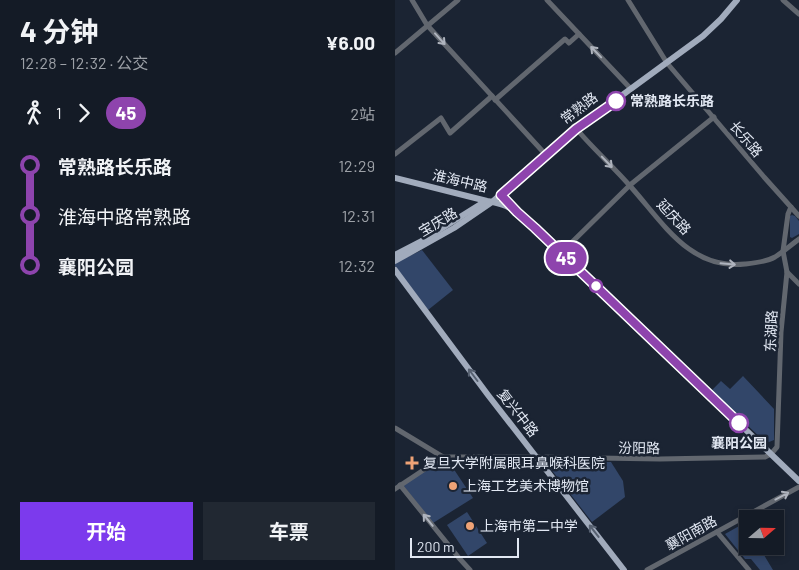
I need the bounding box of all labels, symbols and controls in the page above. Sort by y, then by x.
text: 4 分钟 [20,14,99,48]
text: ¥6.00 [325,31,375,54]
one-way arrow [435,33,446,46]
one-way arrow [590,45,602,58]
text: 12:28 – 12:32 · 公交 [20,53,148,72]
street label: 常熟路 [557,88,601,127]
marker: 常熟路长乐路 [606,91,626,111]
place label: 常熟路长乐路 [630,92,714,109]
icon: walk [20,99,48,127]
icon: forward [70,99,98,127]
text: 45 [116,102,136,124]
text: 1 [56,103,62,122]
text: 2站 [350,104,375,123]
street label: 长乐路 [726,117,766,160]
text: 常熟路长乐路 [58,155,172,178]
one-way arrow [601,155,613,168]
text: 12:29 [338,156,375,175]
street label: 淮海中路 [431,166,489,195]
street label: 延庆路 [654,196,695,238]
street label: 宝庆路 [415,203,460,240]
text: 淮海中路常熟路 [58,205,191,228]
text: 12:31 [342,206,375,225]
line badge: 45 [543,242,589,274]
text: 45 [556,247,576,269]
text: 襄阳公园 [58,255,134,278]
text: 12:32 [339,256,375,275]
one-way arrow [720,259,736,269]
unlabelled marker [589,279,603,293]
street label: 东湖路 [761,310,780,352]
one-way arrow [468,369,479,382]
street label: 复兴中路 [494,385,542,440]
marker: 襄阳公园 [729,413,749,433]
place label: 襄阳公园 [711,434,767,451]
street label: 汾阳路 [618,439,660,456]
place label: 复旦大学附属眼耳鼻喉科医院 [423,454,605,471]
marker: 复旦大学附属眼耳鼻喉科医院 [405,456,419,470]
place label: 上海工艺美术博物馆 [463,477,589,494]
marker: 上海工艺美术博物馆 [447,480,459,492]
one-way arrow [774,491,789,500]
button: 开始 [20,502,193,560]
button: 车票 [203,502,375,560]
north arrow [739,510,784,555]
map controls [739,510,784,555]
street label: 襄阳南路 [662,512,719,554]
one-way arrow [422,513,433,526]
place label: 上海市第二中学 [480,517,578,534]
marker: 上海市第二中学 [464,520,476,532]
one-way arrow [589,525,600,538]
scale bar [410,535,519,558]
text: 200 m [417,538,455,555]

